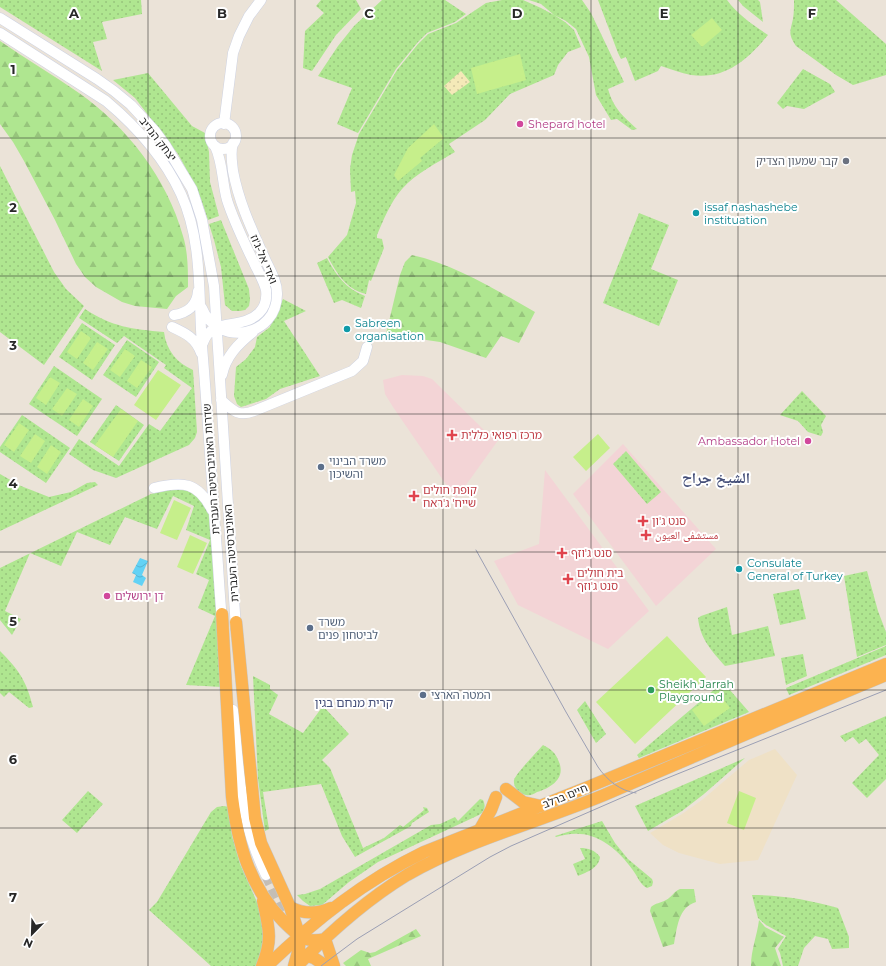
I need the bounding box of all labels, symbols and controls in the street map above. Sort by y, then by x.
text: A [68,5,80,21]
text: B [217,5,227,21]
text: C [364,5,374,21]
text: D [512,5,523,21]
text: E [660,5,669,21]
text: F [808,5,816,21]
text: 1 [10,61,16,77]
street label: יצחק הנדיב [136,114,180,164]
place label: Shepard hotel [528,117,606,131]
marker: Shepard hotel [515,119,525,129]
place label: קבר שמעון הצדיק [756,154,838,168]
marker: קבר שמעון הצדיק [841,156,851,166]
text: 2 [9,199,17,215]
place label: issaf nashashebe instituation [704,200,798,227]
marker: issaf nashashebe instituation [691,208,701,218]
street label: ואדי אל-ג'וז [247,232,281,286]
place label: Sabreen organisation [355,316,424,343]
marker: Sabreen organisation [342,324,352,334]
text: 3 [8,337,17,353]
street label: שדרות האוניברסיטה העברית [199,403,223,535]
place label: מרכז רפואי כללית [461,428,542,442]
marker: מרכז רפואי כללית [446,429,458,441]
place label: Ambassador Hotel [698,434,800,448]
marker: Ambassador Hotel [803,436,813,446]
place label: משרד הבינוי והשיכון [329,454,386,481]
marker: משרד הבינוי והשיכון [316,462,326,472]
district label: الشيخ جراح [682,468,750,488]
text: 4 [9,475,18,491]
place label: קופת חולים שייח' ג'ראח [423,483,477,510]
marker: קופת חולים שייח' ג'ראח [408,490,420,502]
street label: האוניברסיטה העברית [221,503,241,602]
place label: סנט ג'ון [652,514,686,528]
marker: סנט ג'ון [637,515,649,527]
place label: مستشفى العيون [655,528,718,542]
marker: مستشفى العيون [640,529,652,541]
place label: סנט ג'וזף [571,546,612,560]
marker: סנט ג'וזף [556,547,568,559]
place label: Consulate General of Turkey [747,556,843,583]
marker: Consulate General of Turkey [734,564,744,574]
place label: בית חולים סנט ג'וזף [577,566,624,593]
marker: בית חולים סנט ג'וזף [562,573,574,585]
place label: דן ירושלים [115,589,164,603]
marker: דן ירושלים [102,591,112,601]
text: 5 [9,613,17,629]
place label: משרד לביטחון פנים [318,615,378,642]
marker: משרד לביטחון פנים [305,623,315,633]
place label: Sheikh Jarrah Playground [659,677,734,704]
marker: Sheikh Jarrah Playground [646,685,656,695]
place label: המטה הארצי [431,688,491,702]
marker: המטה הארצי [418,690,428,700]
district label: קרית מנחם בגין [315,695,394,710]
text: 6 [9,751,18,767]
street label: חיים ברלב [540,781,590,811]
text: 7 [9,889,17,905]
north arrow [12,914,52,954]
text: N [21,935,35,951]

